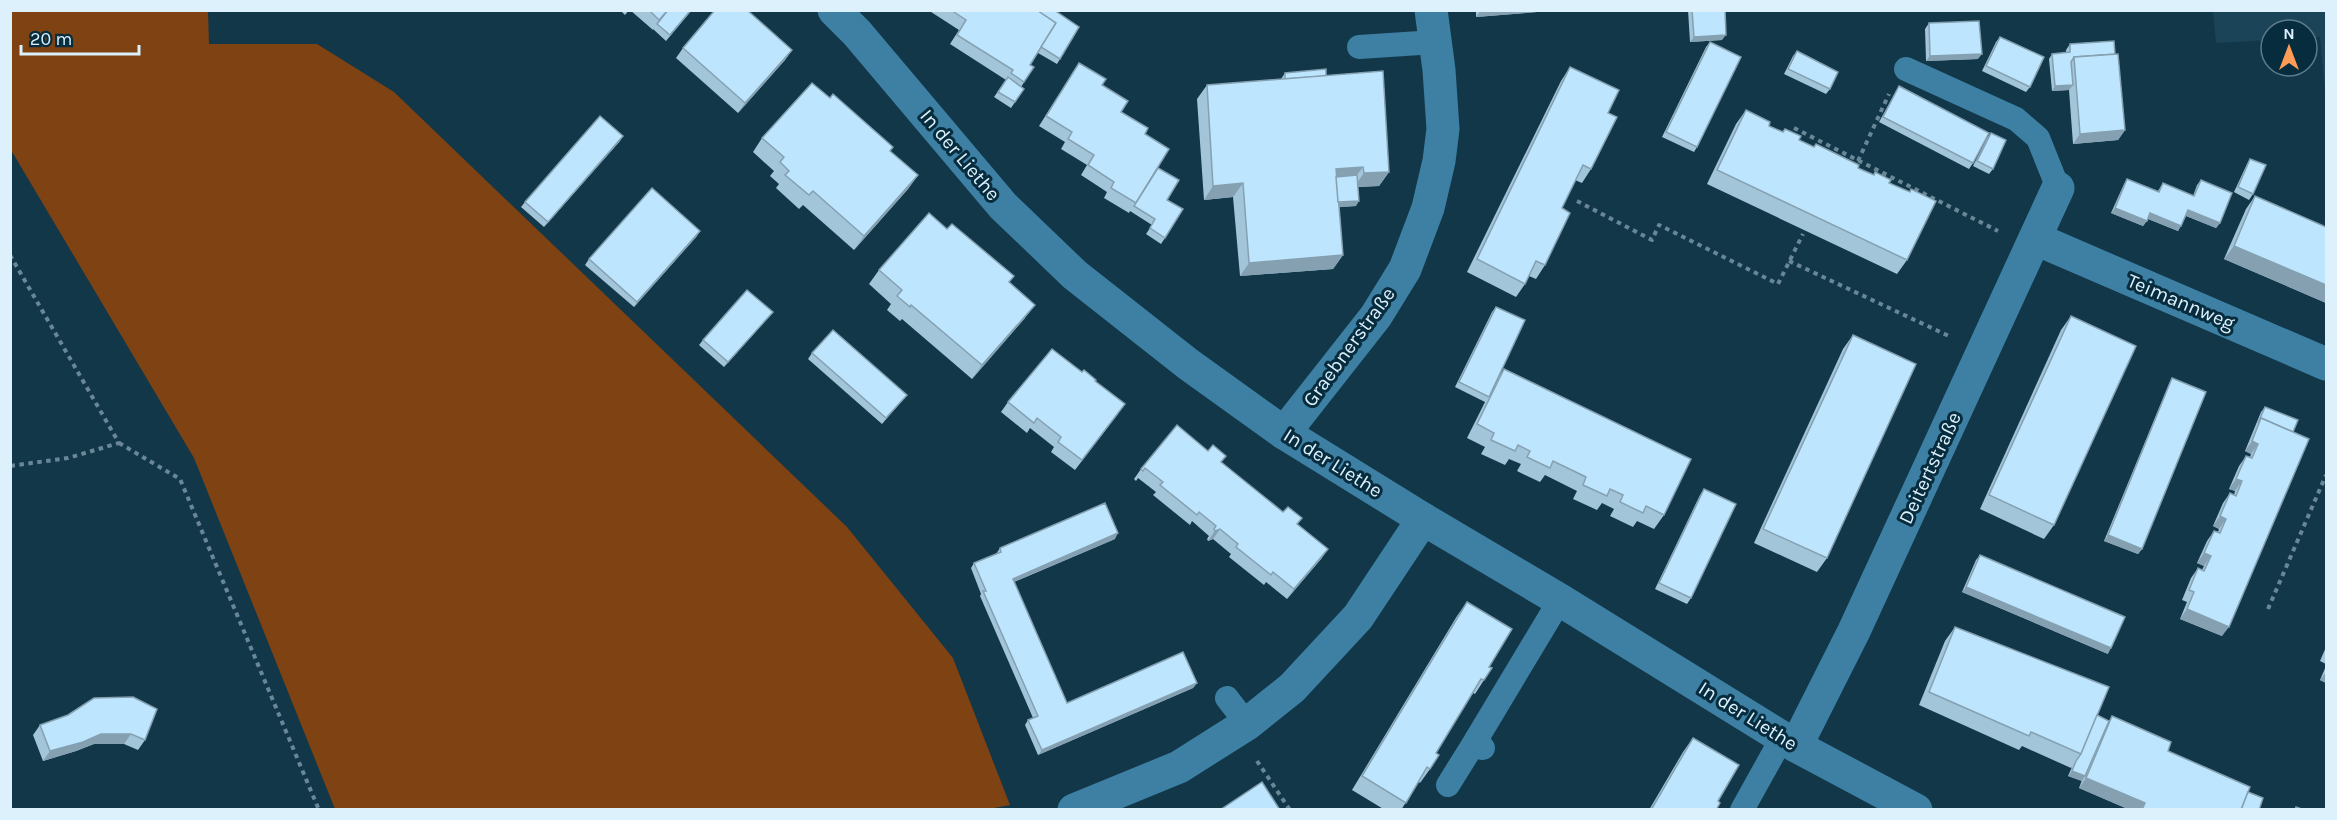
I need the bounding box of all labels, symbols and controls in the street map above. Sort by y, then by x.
scale bar [21,18,140,56]
north arrow [2259,18,2319,78]
text: N [2283,24,2295,43]
text: 20 m [30,28,72,50]
street label: In der Liethe [915,105,1005,205]
street label: Teimannweg [2124,269,2238,335]
street label: Graebnerstraße [1298,283,1400,411]
street label: Deitertstraße [1894,408,1966,528]
street label: In der Liethe [1279,424,1387,502]
street label: In der Liethe [1694,677,1802,755]

